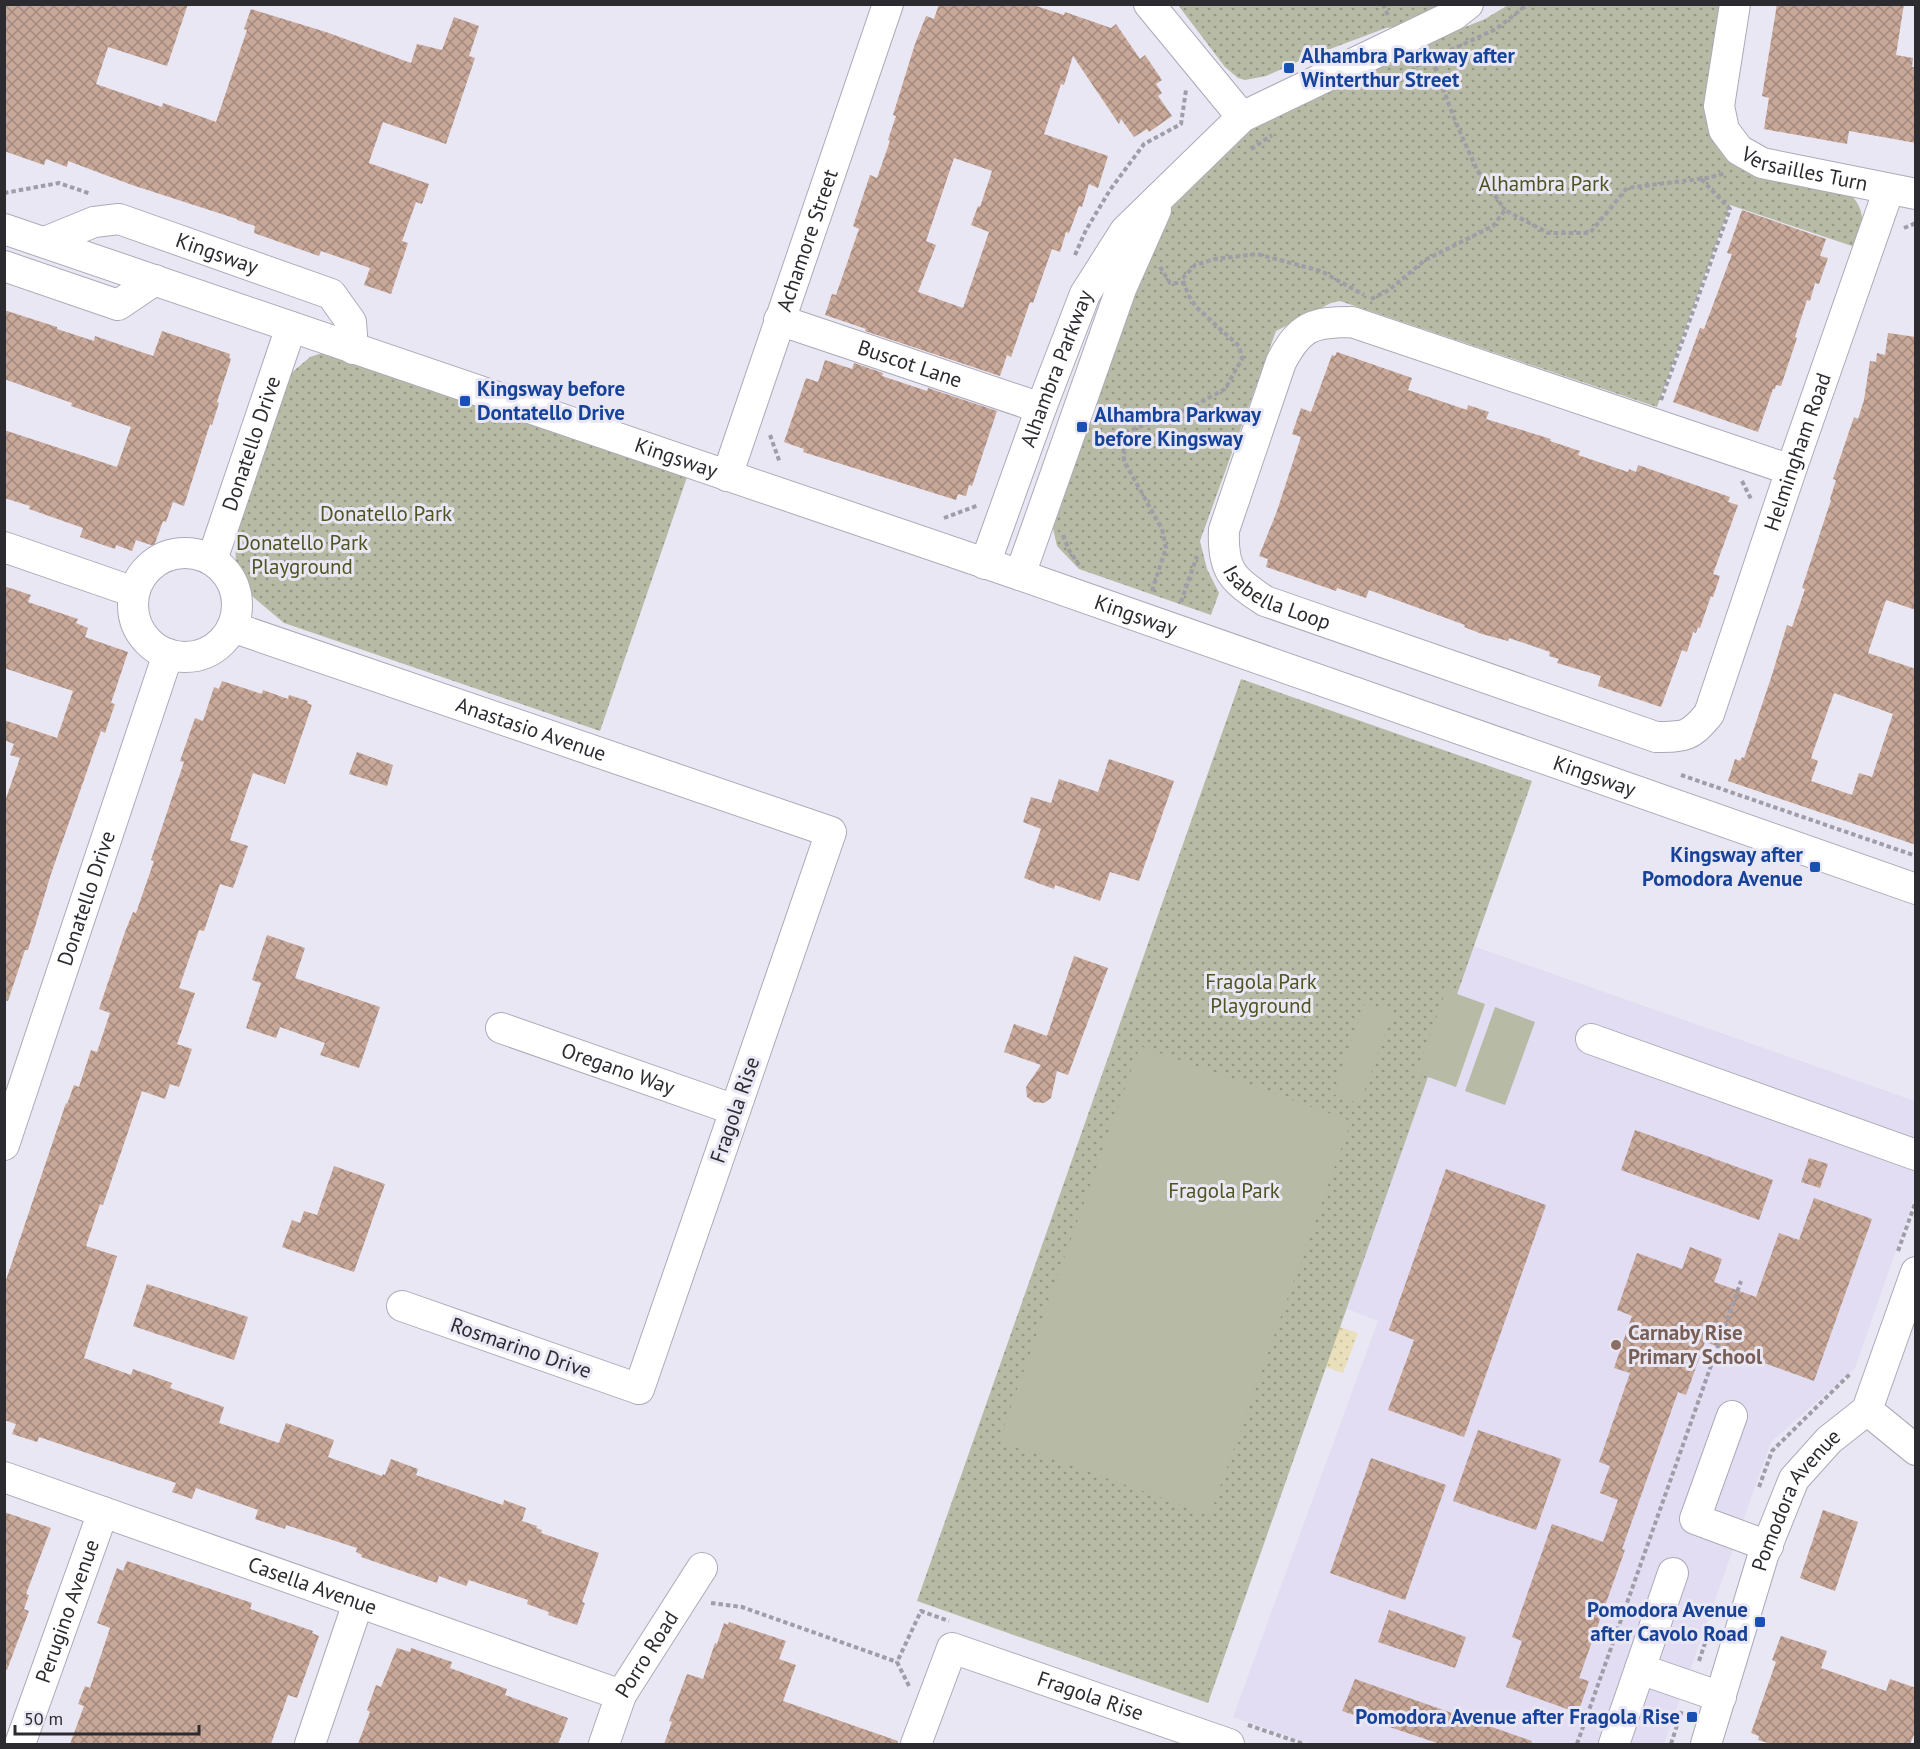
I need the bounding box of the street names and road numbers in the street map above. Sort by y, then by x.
street label: Versailles Turn [1736,139,1870,197]
street label: Achamore Street [770,165,844,315]
street label: Kingsway [172,226,262,280]
street label: Alhambra Parkway [1014,286,1098,451]
street label: Buscot Lane [854,333,966,394]
street label: Helmingham Road [1758,369,1837,534]
street label: Donatello Drive [216,372,286,514]
street label: Kingsway [631,431,721,484]
street label: Isabella Loop [1217,560,1334,636]
street label: Kingsway [1091,588,1181,642]
street label: Anastasio Avenue [453,691,610,767]
street label: Kingsway [1550,749,1640,803]
street label: Donatello Drive [51,827,121,969]
street label: Oregano Way [558,1036,679,1101]
street label: Fragola Rise [704,1053,765,1167]
street label: Rosmarino Drive [447,1311,595,1384]
street label: Pomodora Avenue [1745,1422,1846,1574]
street label: Perugino Avenue [29,1536,105,1686]
street label: Casella Avenue [244,1550,381,1621]
street label: Porro Road [609,1606,684,1703]
street label: Fragola Rise [1034,1665,1147,1726]

